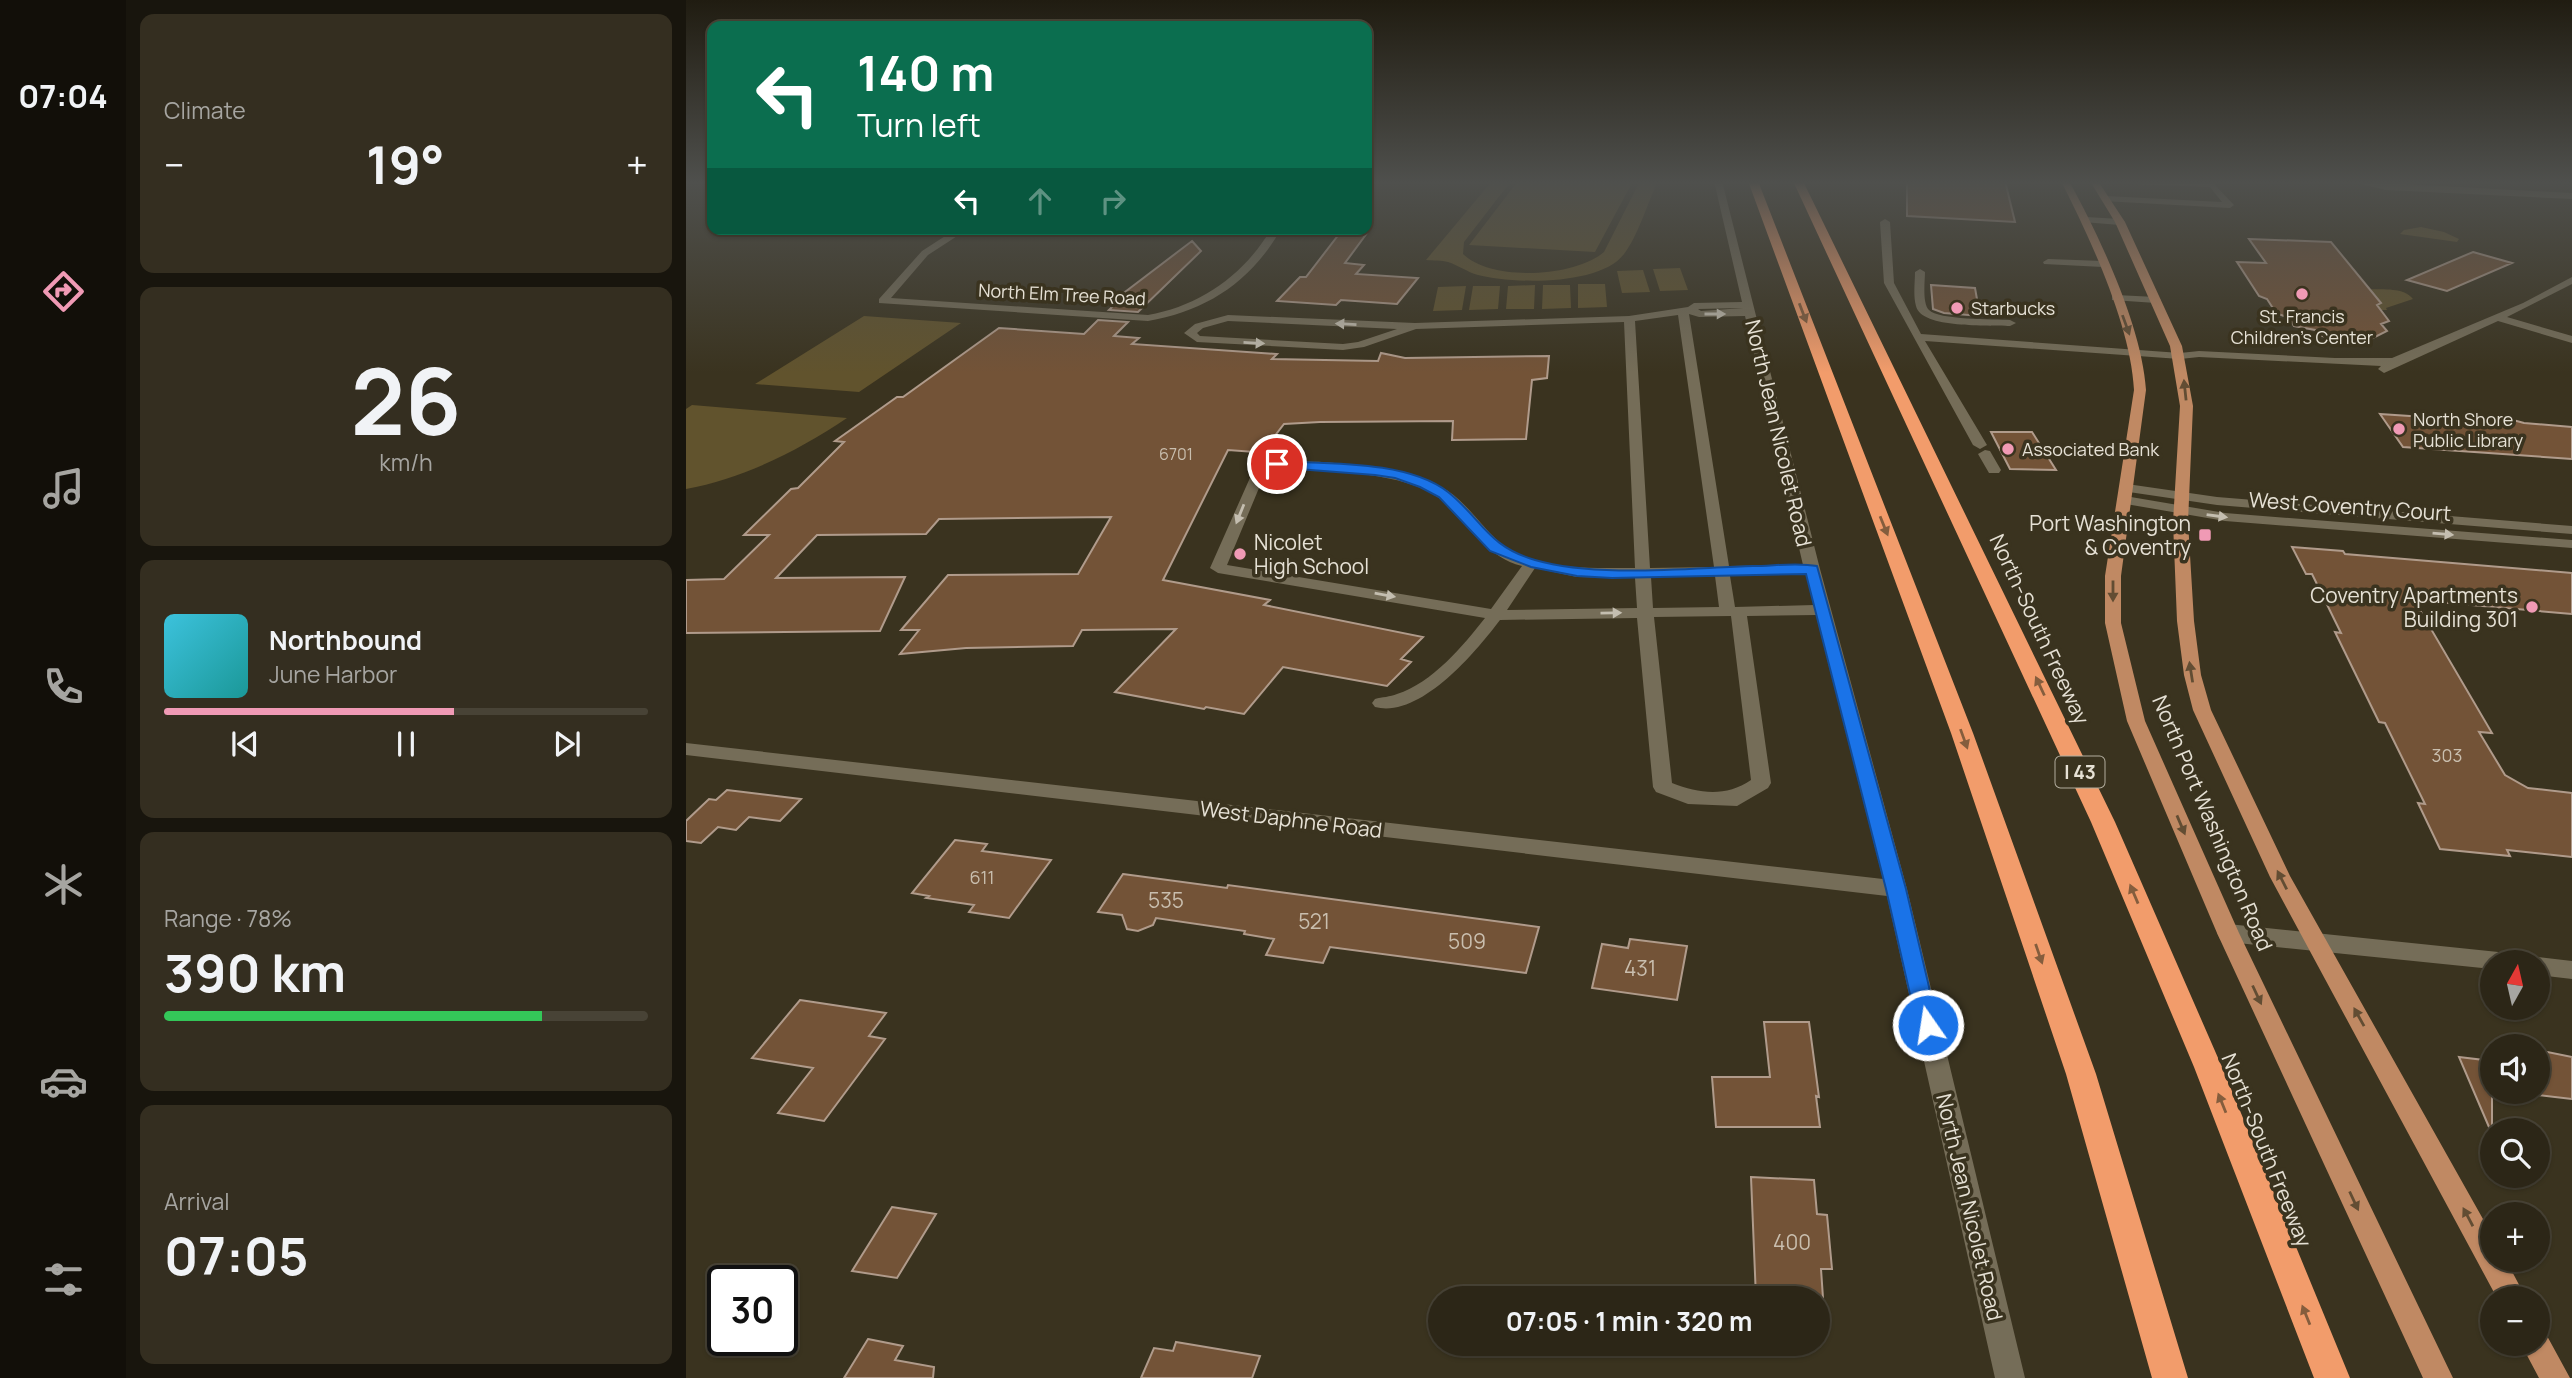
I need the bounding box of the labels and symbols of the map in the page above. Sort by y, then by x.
street label: North Elm Tree Road [978,278,1146,310]
marker: St. Francis Children's Center [2294,286,2310,302]
place label: Starbucks [1971,296,2055,320]
marker: Starbucks [1949,300,1965,316]
one-way arrow [1797,303,1808,324]
place label: St. Francis Children's Center [2231,304,2374,349]
one-way arrow [1705,308,1727,319]
one-way arrow [2121,314,2132,335]
street label: North Jean Nicolet Road [1739,317,1819,549]
one-way arrow [1335,319,1357,330]
one-way arrow [1243,337,1265,348]
one-way arrow [2180,379,2191,401]
place label: North Shore Public Library [2413,407,2524,452]
marker: North Shore Public Library [2391,421,2407,437]
pin [1247,434,1307,494]
place label: Associated Bank [2022,437,2160,461]
marker: Associated Bank [2000,441,2016,457]
house number: 6701 [1159,443,1193,465]
street label: West Coventry Court [2248,485,2452,527]
one-way arrow [1234,503,1245,524]
place label: Port Washington & Coventry [2029,509,2191,561]
one-way arrow [2206,510,2228,521]
one-way arrow [1878,515,1889,536]
marker: Port Washington & Coventry [2197,527,2213,543]
place label: Nicolet High School [1254,528,1369,580]
street label: North-South Freeway [1984,529,2096,729]
one-way arrow [2433,529,2455,540]
marker: Nicolet High School [1232,546,1248,562]
one-way arrow [2107,581,2119,603]
place label: Coventry Apartments Building 301 [2310,581,2518,633]
one-way arrow [1374,590,1396,601]
marker: Coventry Apartments Building 301 [2524,599,2540,615]
one-way arrow [1600,607,1622,619]
one-way arrow [2185,661,2196,683]
one-way arrow [2034,676,2045,697]
street label: North Port Washington Road [2146,691,2280,955]
one-way arrow [1959,728,1970,749]
house number: 303 [2432,743,2462,767]
road number: I 43 [2056,757,2104,788]
street label: West Daphne Road [1198,794,1384,844]
one-way arrow [2176,814,2187,835]
house number: 611 [970,865,994,889]
one-way arrow [2277,870,2288,890]
one-way arrow [2128,883,2139,904]
house number: 535 [1148,886,1184,914]
house number: 521 [1298,907,1330,935]
house number: 509 [1448,927,1486,955]
one-way arrow [2034,943,2045,964]
north arrow [2480,950,2550,1020]
house number: 431 [1624,954,1656,982]
one-way arrow [2251,985,2262,1005]
position arrow [1891,988,1965,1062]
one-way arrow [2353,1007,2365,1027]
street label: North-South Freeway [2215,1049,2319,1251]
street label: North Jean Nicolet Road [1930,1091,2010,1323]
one-way arrow [2217,1093,2228,1114]
one-way arrow [2349,1190,2360,1211]
one-way arrow [2462,1207,2473,1227]
house number: 400 [1773,1228,1811,1256]
speed limit sign: 30 [707,1265,798,1356]
one-way arrow [2301,1304,2312,1325]

